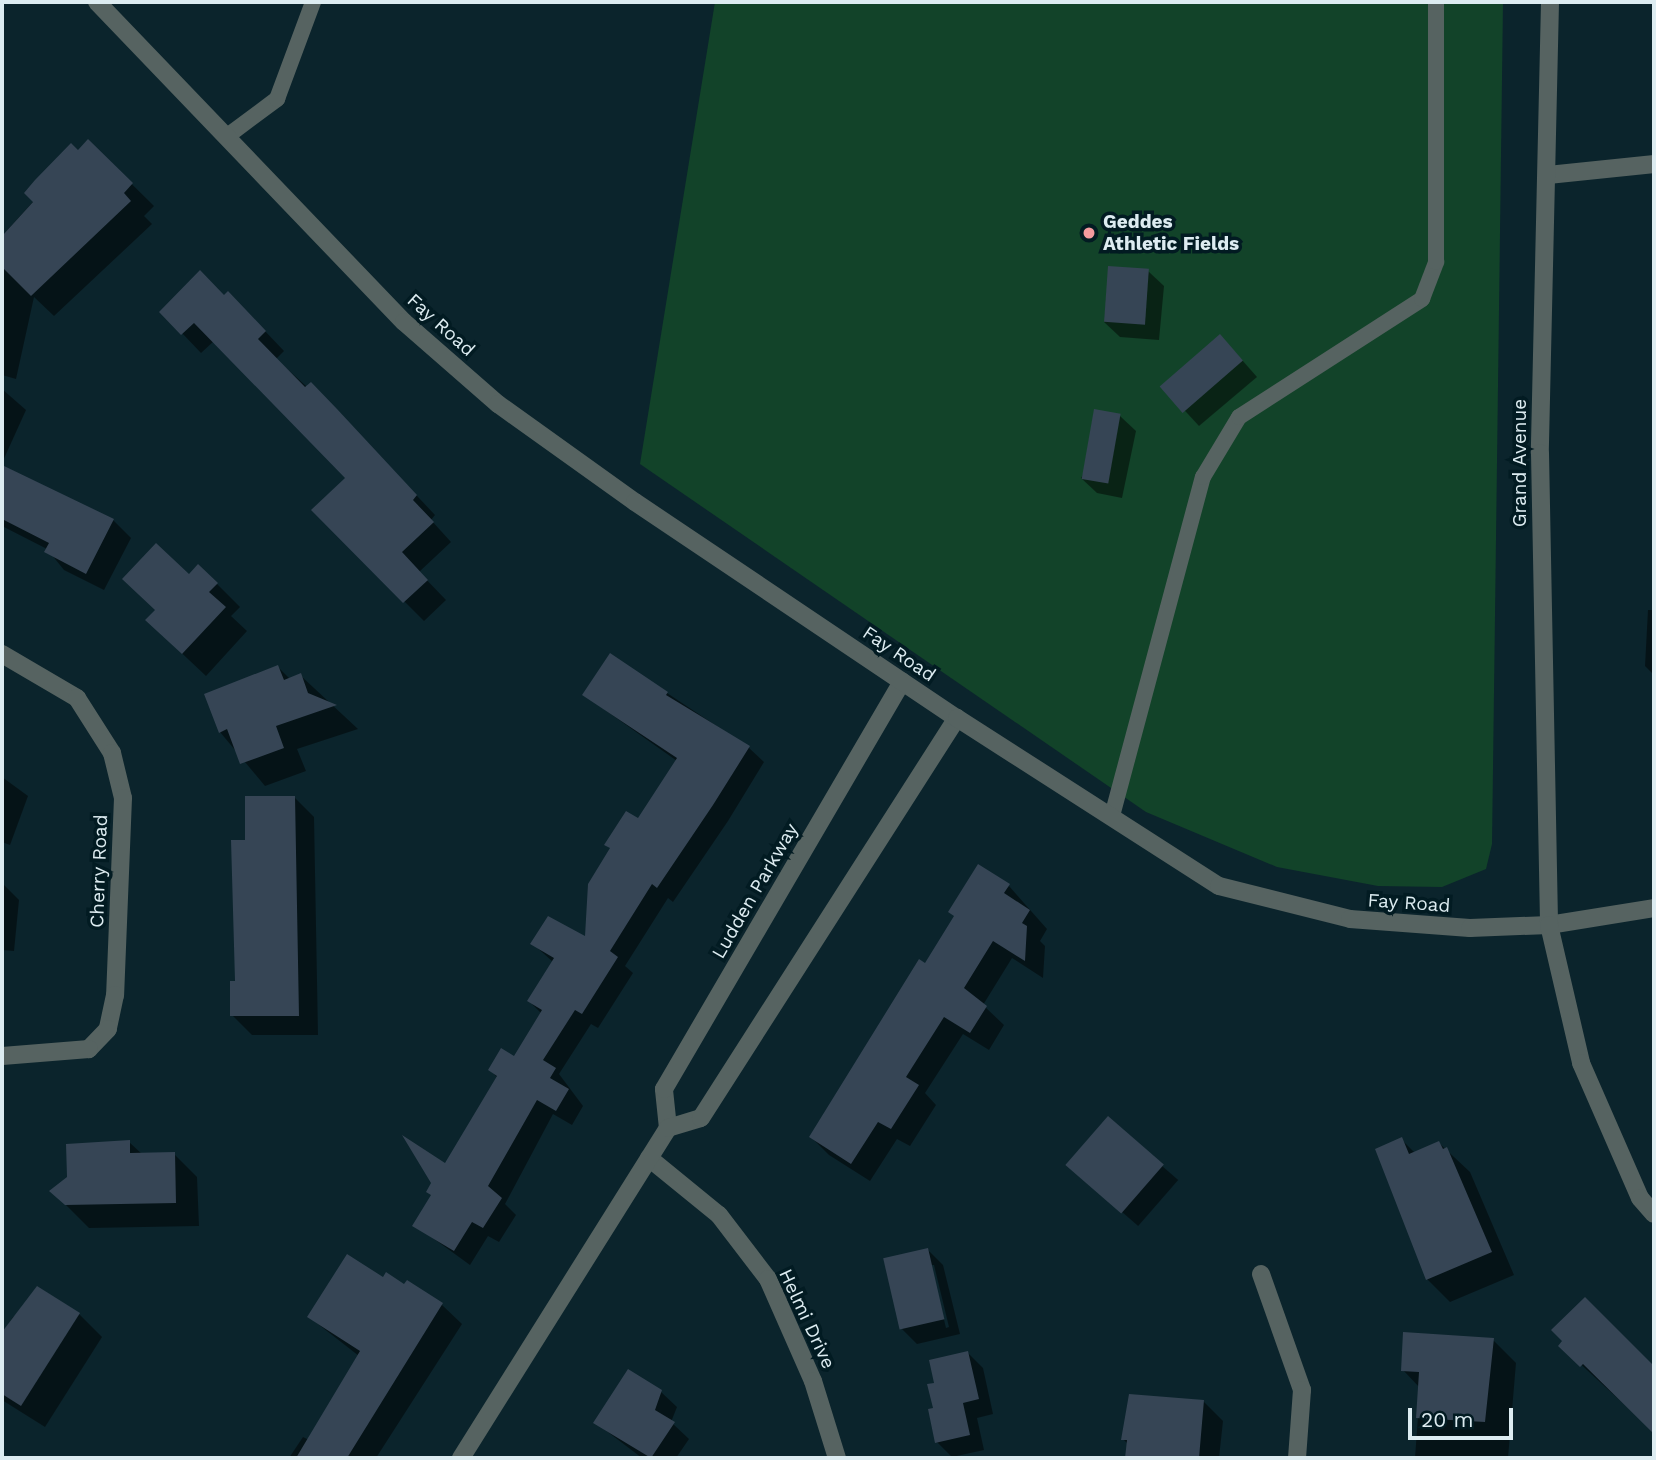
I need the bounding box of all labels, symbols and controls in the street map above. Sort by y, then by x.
place label: Geddes Athletic Fields [1103,211,1239,255]
marker: Geddes Athletic Fields [1081,225,1097,241]
street label: Fay Road [402,289,480,361]
street label: Grand Avenue [1509,398,1531,528]
street label: Fay Road [858,621,940,687]
street label: Cherry Road [86,814,112,928]
street label: Ludden Parkway [707,819,803,963]
street label: Fay Road [1367,889,1451,917]
street label: Helmi Drive [774,1265,840,1373]
scale bar [1411,1394,1516,1438]
text: 20 m [1421,1407,1473,1432]

